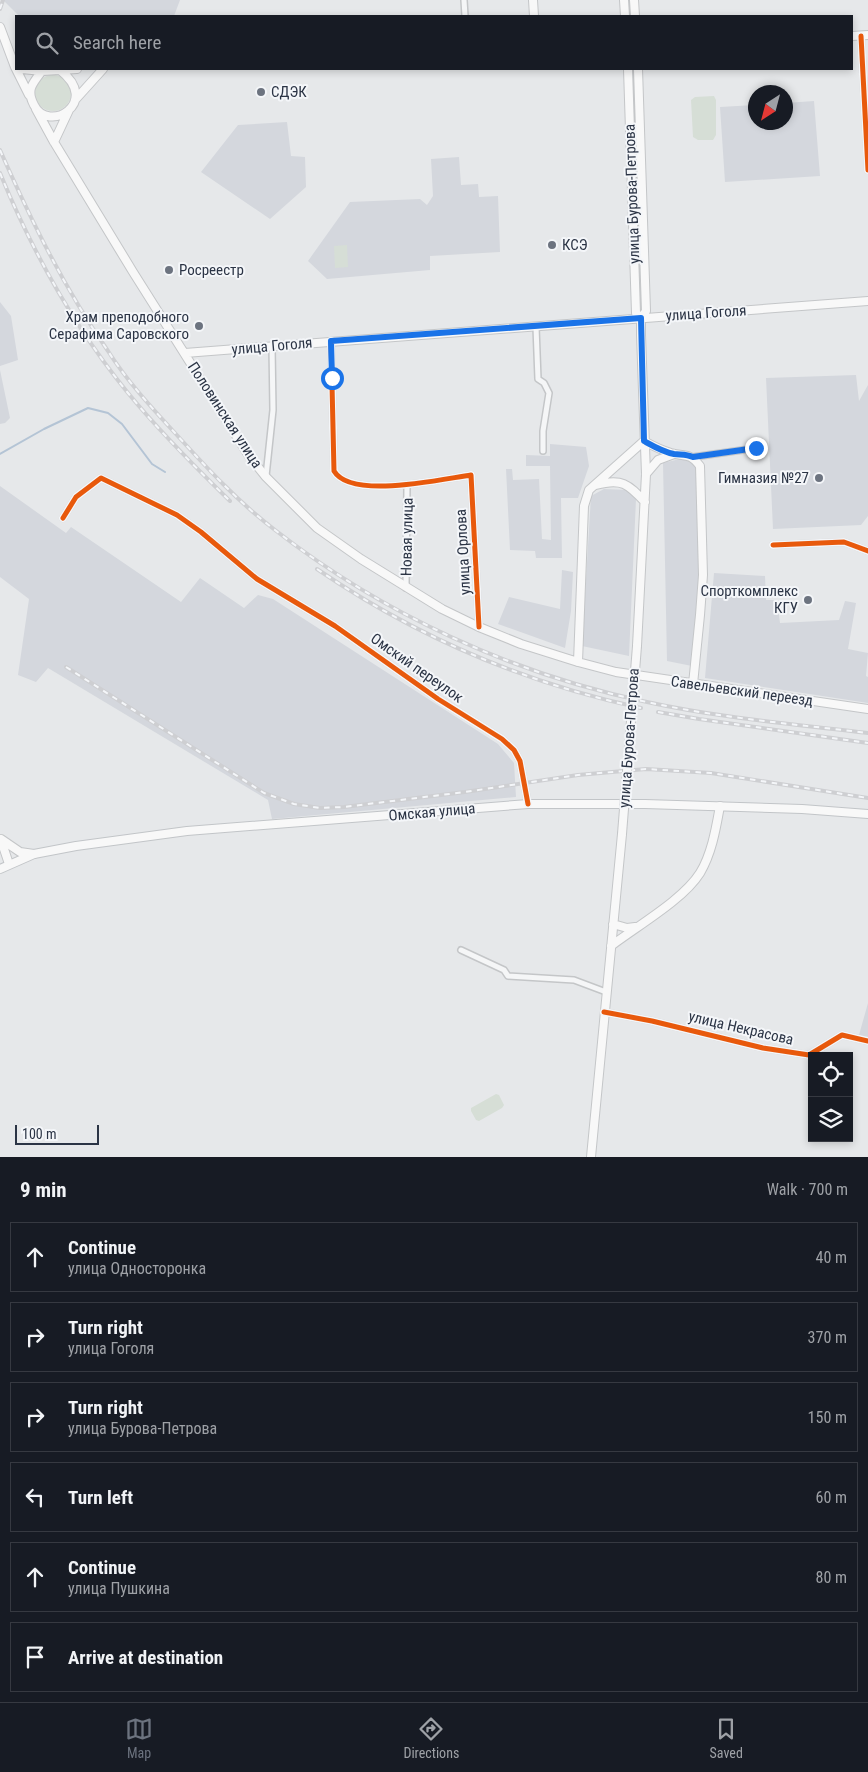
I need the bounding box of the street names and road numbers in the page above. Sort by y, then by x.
street label: улица Бурова-Петрова [621,124,643,264]
street label: улица Гоголя [665,301,747,325]
street label: улица Гоголя [231,334,313,358]
street label: Половинская улица [184,359,266,471]
street label: Новая улица [397,498,417,576]
street label: улица Орлова [452,509,474,595]
street label: Омский переулок [367,629,467,707]
street label: улица Бурова-Петрова [615,668,643,808]
street label: Савельевский переезд [670,672,814,710]
street label: Омская улица [388,799,476,825]
street label: улица Некрасова [687,1007,795,1049]

